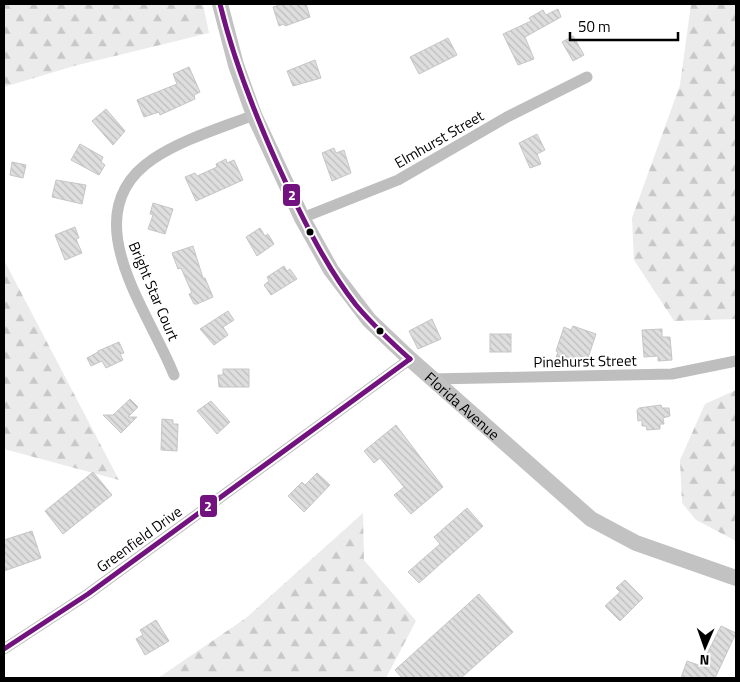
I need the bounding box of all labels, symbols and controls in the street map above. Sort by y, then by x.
scale bar [570,10,678,42]
text: 50 m [578,15,611,38]
street label: Elmhurst Street [390,104,489,174]
line badge: 2 [282,183,301,207]
text: 2 [288,184,296,205]
unlabelled marker [305,227,315,237]
street label: Bright Star Court [123,238,186,345]
unlabelled marker [375,326,385,336]
street label: Pinehurst Street [533,349,638,373]
street label: Florida Avenue [420,366,505,445]
line badge: 2 [199,494,218,518]
text: 2 [204,495,212,516]
street label: Greenfield Drive [91,500,187,578]
north arrow [680,622,730,672]
text: N [699,650,710,671]

